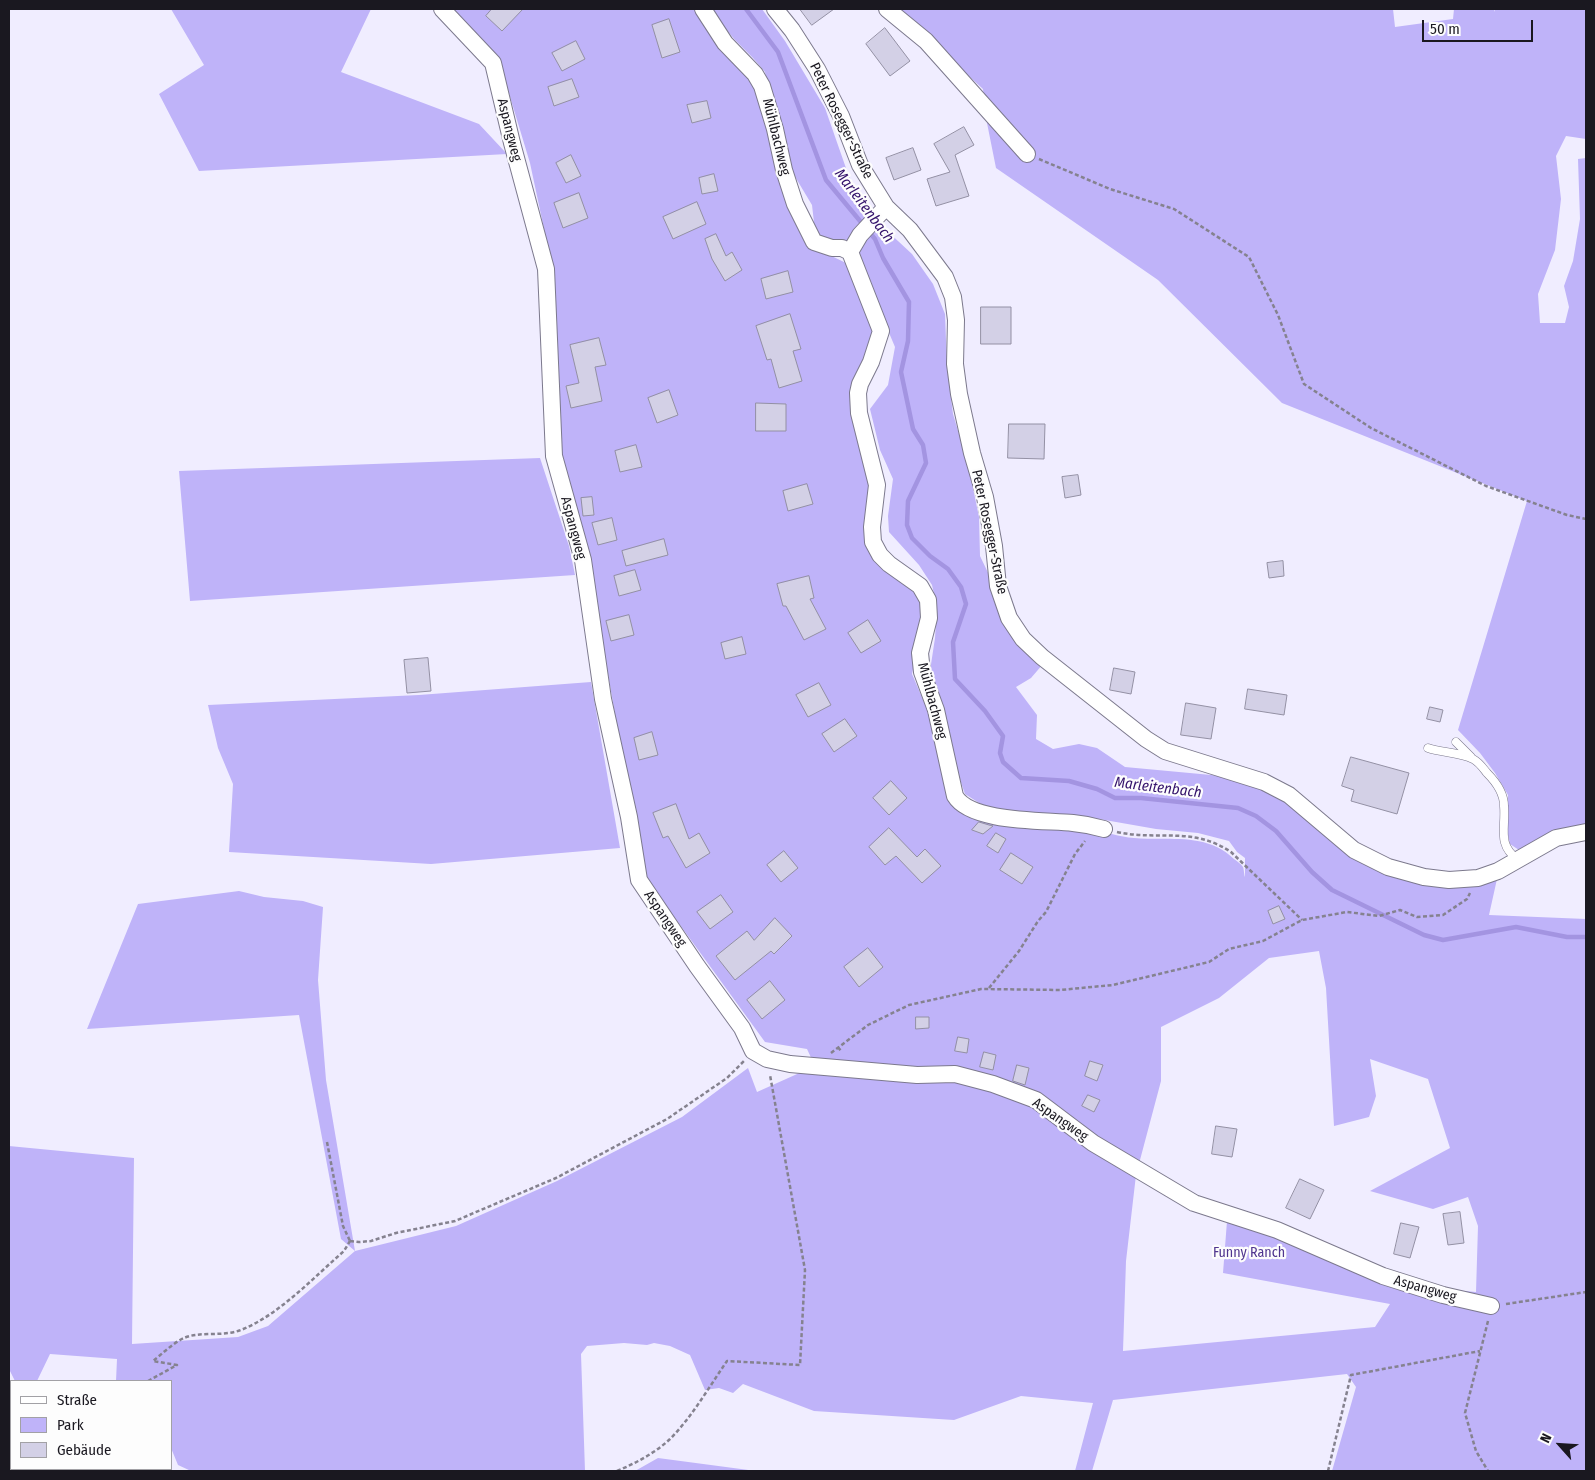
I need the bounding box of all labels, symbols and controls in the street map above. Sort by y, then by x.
scale bar [1425,10,1536,42]
text: 50 m [1430,20,1460,38]
street label: Peter Rosegger-Straße [806,60,876,182]
street label: Aspangweg [493,97,525,163]
street label: Mühlbachweg [758,97,794,177]
water label: Marleitenbach [830,166,898,246]
street label: Peter Rosegger-Straße [968,468,1010,596]
street label: Aspangweg [557,495,589,561]
street label: Mühlbachweg [914,661,950,741]
water label: Marleitenbach [1113,774,1203,802]
street label: Aspangweg [640,888,690,950]
street label: Aspangweg [1029,1095,1091,1145]
park label: Funny Ranch [1213,1245,1285,1261]
street label: Aspangweg [1392,1272,1458,1306]
legend [10,1380,172,1470]
text: Straße [57,1391,97,1409]
text: Park [57,1416,84,1434]
north arrow [1535,1420,1585,1470]
text: N [1537,1431,1556,1446]
text: Gebäude [57,1441,112,1459]

